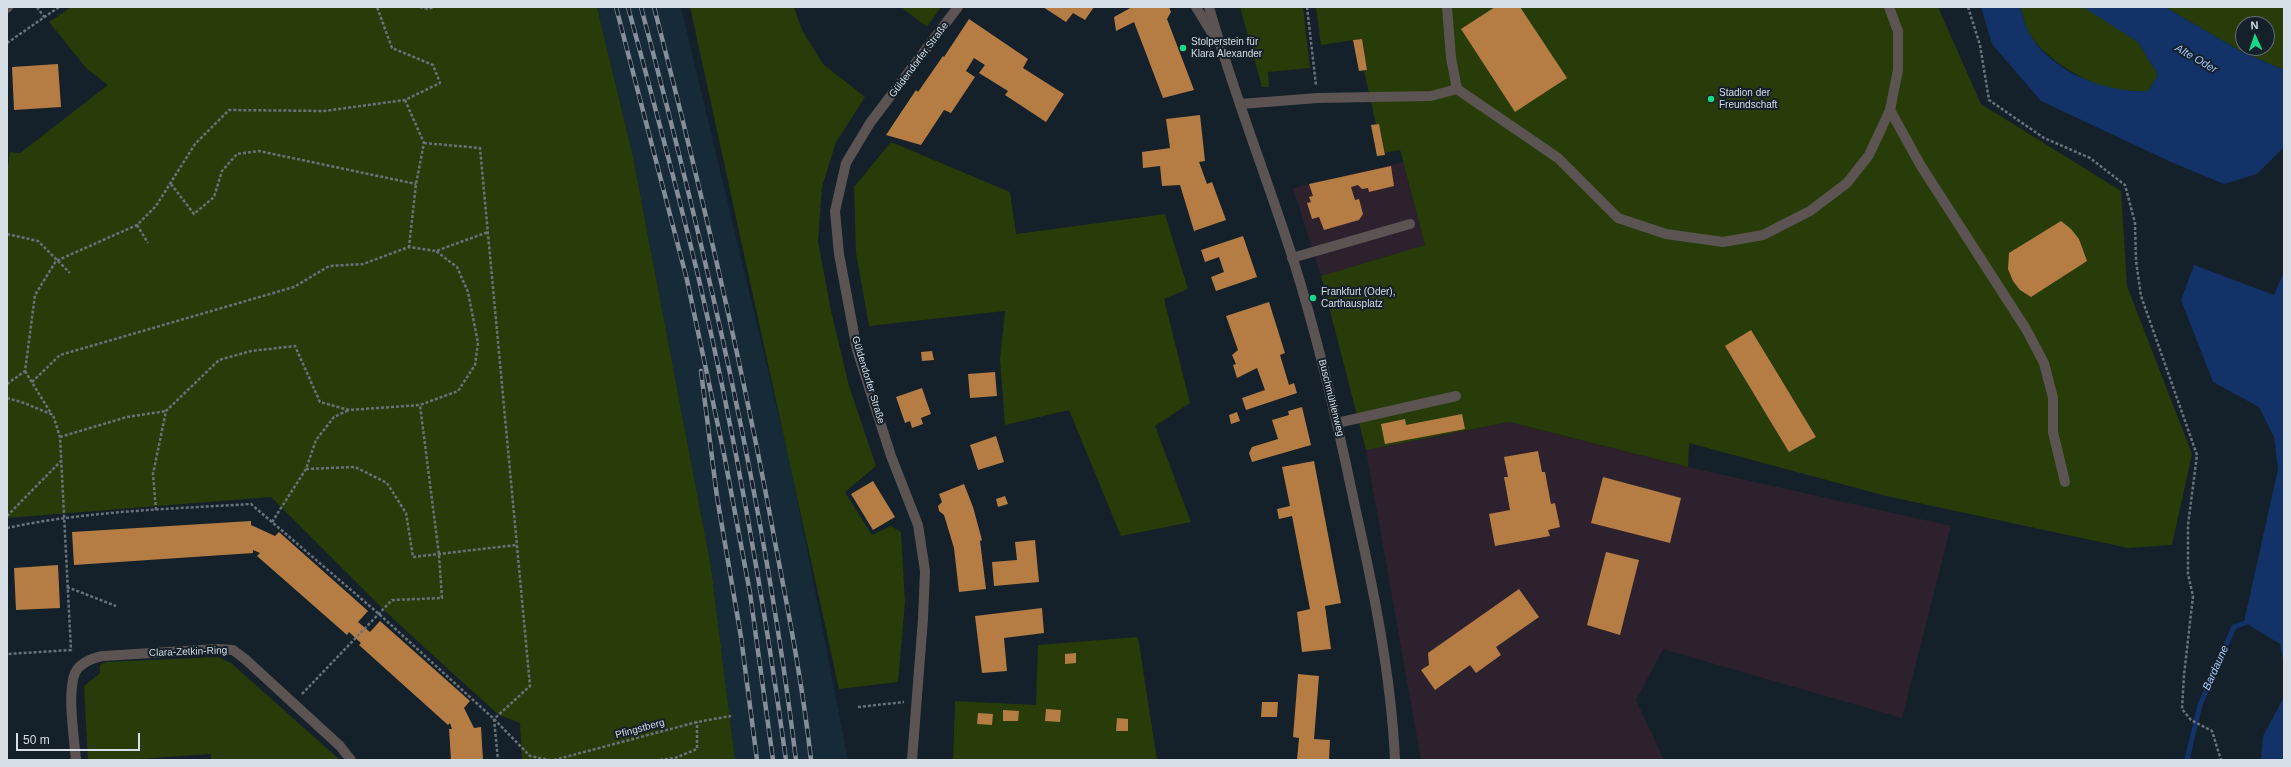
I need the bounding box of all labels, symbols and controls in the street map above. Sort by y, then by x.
north arrow [2235,16,2275,56]
text: N [2250,19,2259,31]
street label: Güldendorfer Straße [887,20,951,100]
place label: Stolperstein für Klara Alexander [1191,36,1262,60]
water label: Alte Oder [2173,42,2219,76]
marker: Stolperstein für Klara Alexander [1178,43,1188,53]
place label: Stadion der Freundschaft [1719,87,1777,110]
marker: Stadion der Freundschaft [1706,94,1716,104]
place label: Frankfurt (Oder), Carthausplatz [1321,286,1395,310]
marker: Frankfurt (Oder), Carthausplatz [1308,293,1318,303]
street label: Güldendorfer Straße [849,335,887,425]
street label: Buschmühlenweg [1316,358,1346,438]
water label: Bardaune [2200,644,2232,692]
street label: Clara-Zetkin-Ring [149,645,227,659]
street label: Pfingstberg [614,717,666,741]
scale bar [18,725,142,751]
text: 50 m [23,733,50,747]

